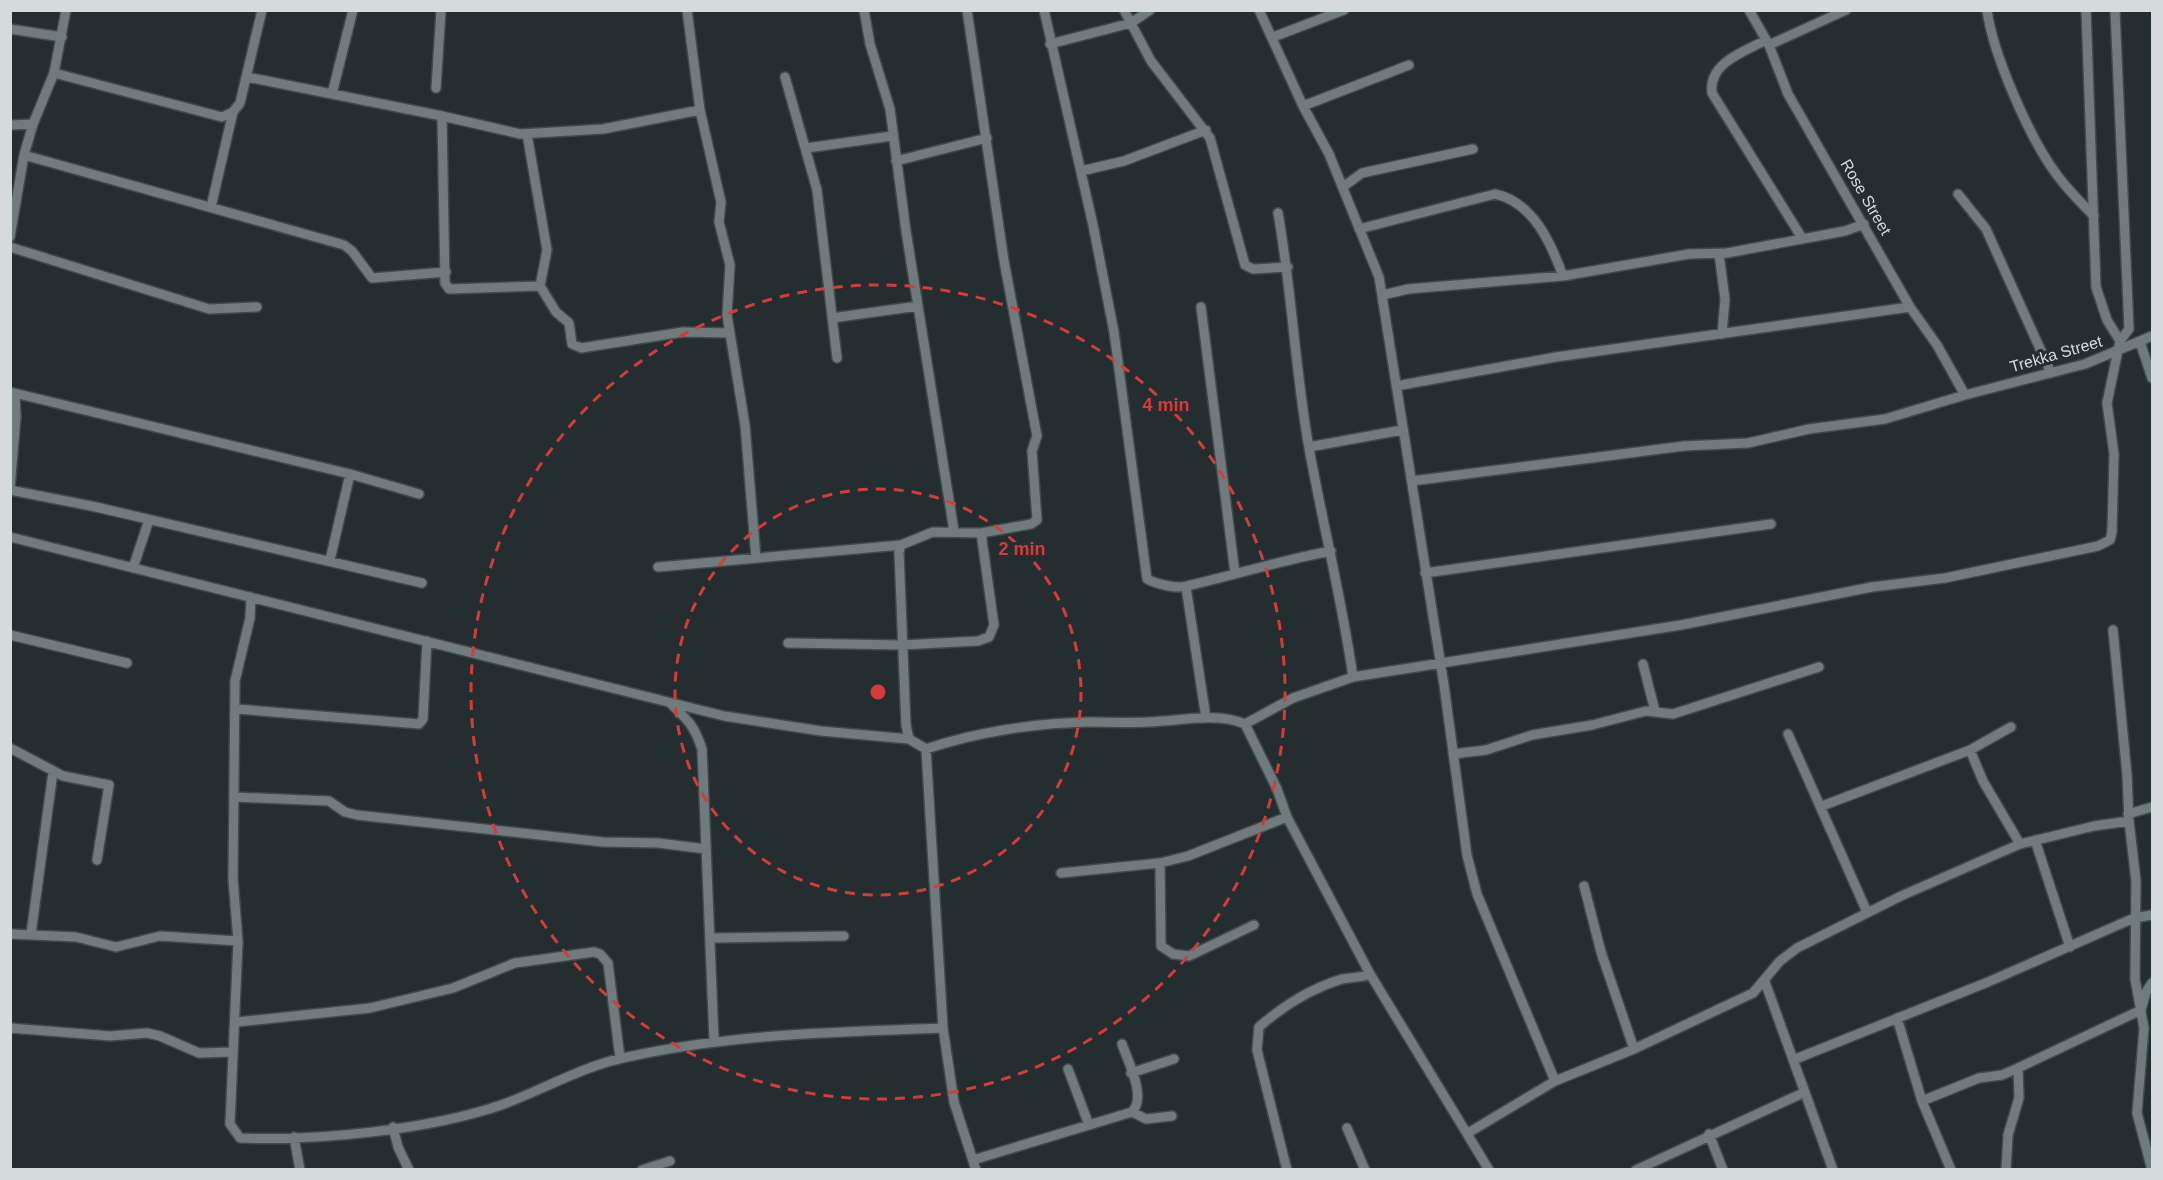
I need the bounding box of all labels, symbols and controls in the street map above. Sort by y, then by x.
street label: Rose Street [1838,156,1895,238]
street label: Trekka Street [2008,333,2105,375]
text: 4 min [1142,395,1190,415]
text: 2 min [998,539,1046,559]
centre of rings [868,682,888,702]

